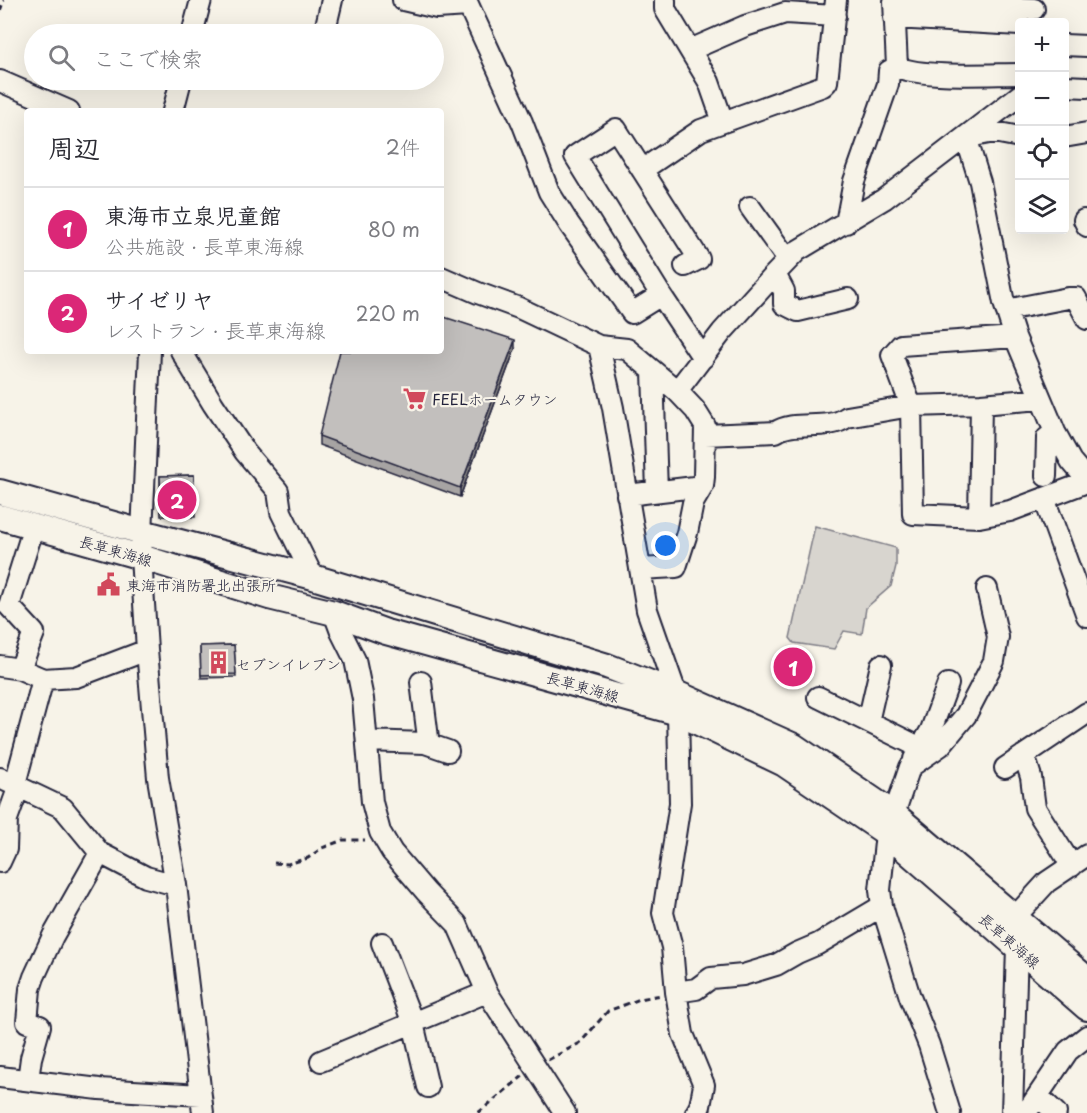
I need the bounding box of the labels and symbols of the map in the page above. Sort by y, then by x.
supermarket icon: FEELホームタウン [401,385,427,411]
place label: FEELホームタウン [432,387,558,410]
pin: 2 [158,478,196,522]
street label: 長草東海線 [77,529,155,571]
your location [651,531,680,560]
public building icon: 東海市消防署北出張所 [95,571,121,597]
place label: 東海市消防署北出張所 [126,573,276,596]
pin: 1 [774,644,812,690]
building icon: セブンイレブン [205,650,231,676]
place label: セブンイレブン [236,652,341,675]
street label: 長草東海線 [544,665,622,707]
street label: 長草東海線 [974,907,1046,973]

